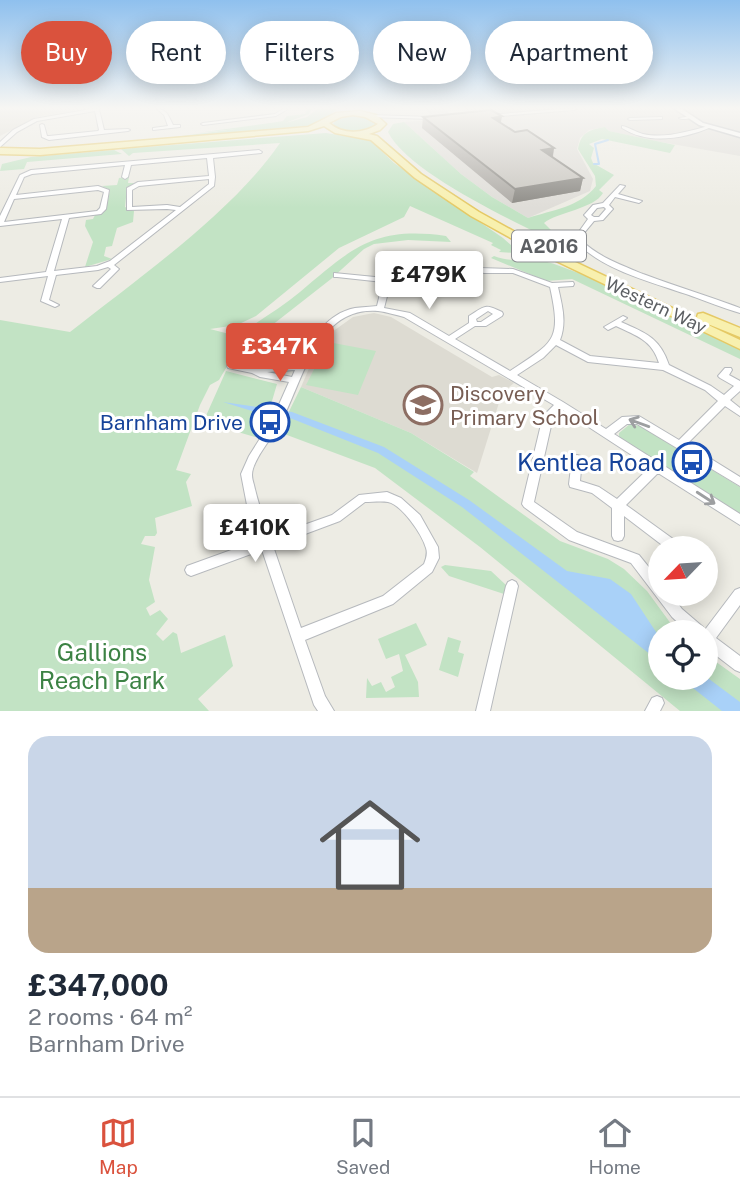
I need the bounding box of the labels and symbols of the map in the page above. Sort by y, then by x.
road number: A2016 [512,230,586,262]
pin: £479K [380,252,478,311]
street label: Western Way [602,272,710,338]
pin: £347K [231,324,329,383]
place label: Discovery Primary School [450,381,599,430]
school or university icon: Discovery Primary School [402,384,444,426]
bus stop icon: Barnham Drive [249,401,291,443]
place label: Barnham Drive [100,410,243,435]
one-way arrow [629,416,650,428]
bus stop icon: Kentlea Road [671,441,713,483]
place label: Kentlea Road [517,448,665,476]
one-way arrow [695,491,715,505]
pin: £410K [206,504,304,564]
north arrow [648,536,718,606]
park label: Gallions Reach Park [39,638,165,694]

